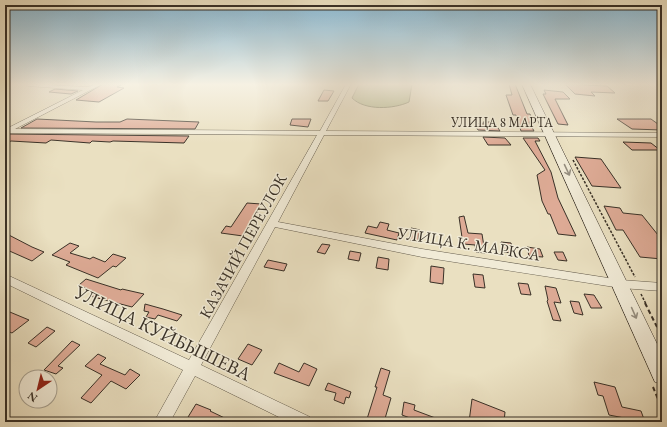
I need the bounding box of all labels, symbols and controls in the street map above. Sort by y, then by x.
street label: УЛИЦА 8 МАРТА [450,114,554,131]
one-way arrow [564,163,571,175]
street label: КАЗАЧИЙ ПЕРЕУЛОК [194,170,292,322]
street label: УЛИЦА К. МАРКСА [395,222,543,266]
street label: УЛИЦА КУЙБЫШЕВА [70,279,256,387]
one-way arrow [631,306,638,318]
north arrow [18,369,58,409]
text: N [25,389,40,405]

